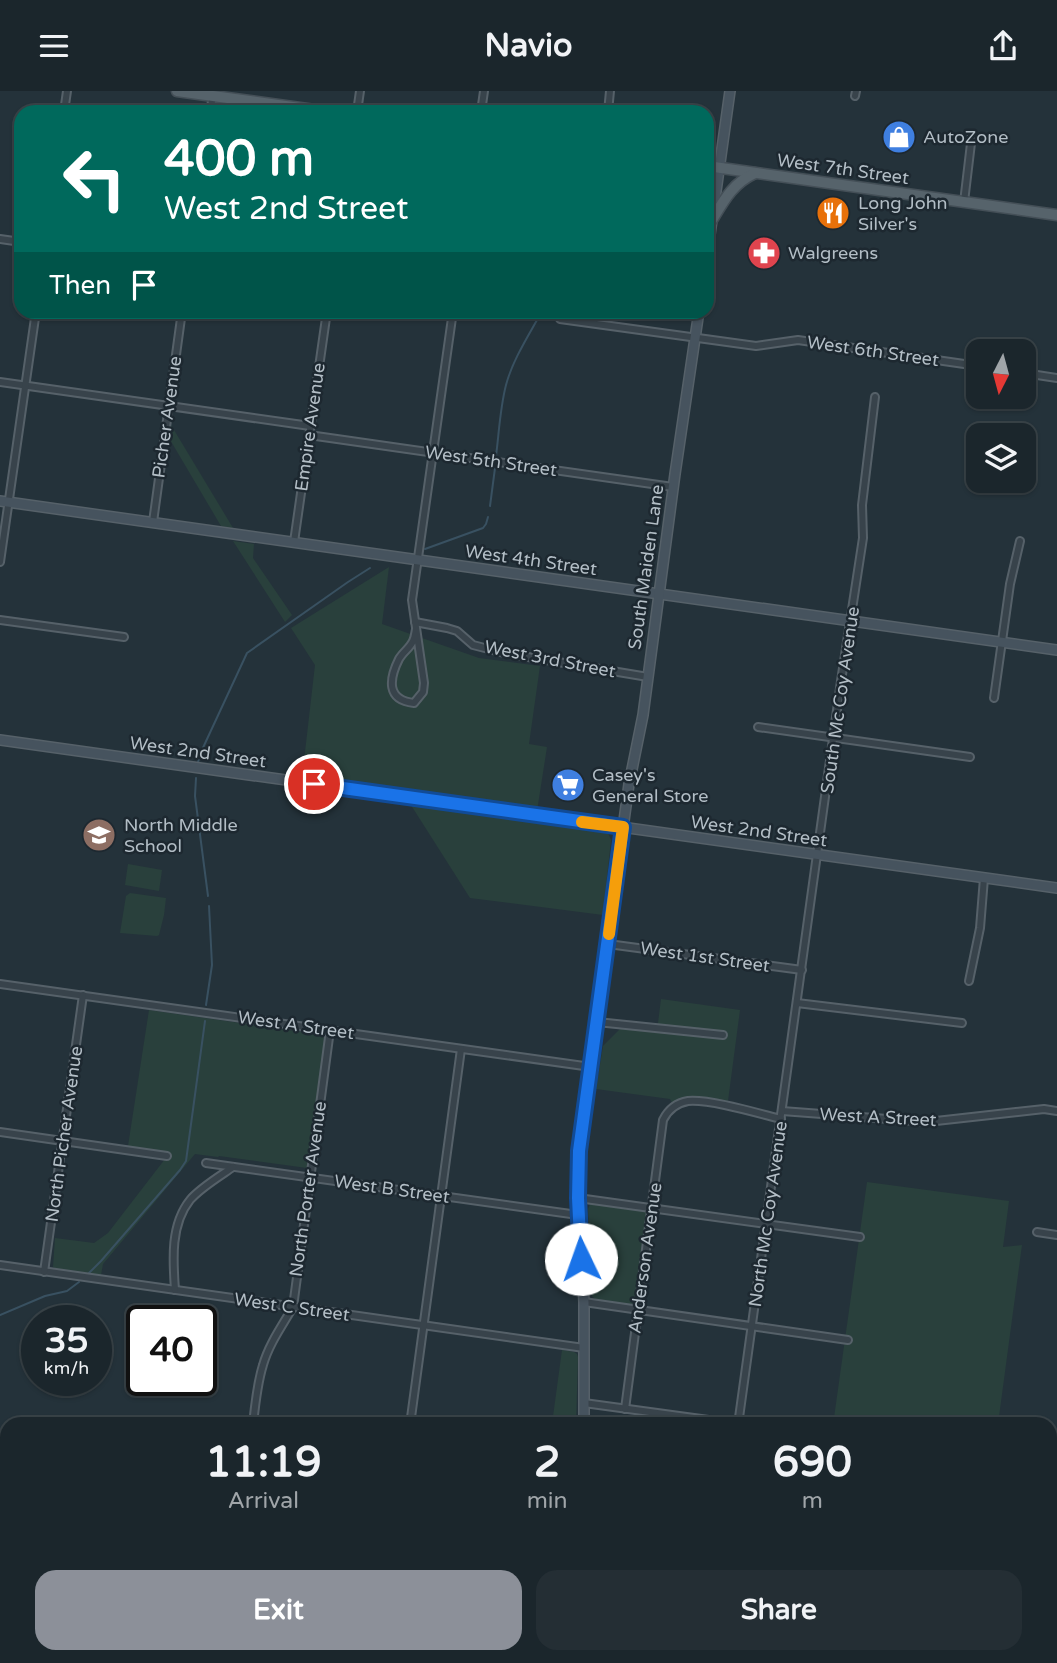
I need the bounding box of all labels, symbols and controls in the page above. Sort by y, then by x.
icon: menu [35,27,73,65]
text: Navio [485,27,572,65]
icon: share [984,27,1022,65]
shop icon: AutoZone [880,118,918,156]
place label: AutoZone [923,126,1008,148]
text: 400 m [164,130,314,189]
icon: left [49,133,140,224]
street label: West 7th Street [776,149,910,189]
text: West 2nd Street [164,190,408,228]
place label: Long John Silver's [858,192,948,235]
restaurant icon: Long John Silver's [814,194,852,232]
pharmacy icon: Walgreens [745,234,783,272]
place label: Walgreens [788,242,878,264]
icon: arrive [125,266,163,304]
text: Then [49,270,111,301]
street label: West 6th Street [806,331,940,371]
north arrow [966,339,1036,409]
map controls [966,339,1036,493]
street label: Picher Avenue [148,354,186,480]
street label: Empire Avenue [290,361,330,493]
button: layers [966,423,1036,493]
street label: West 5th Street [424,441,558,481]
street label: South Maiden Lane [624,483,668,651]
street label: West 4th Street [464,540,598,580]
street label: South Mc Coy Avenue [816,605,864,795]
street label: West 3rd Street [483,636,618,683]
street label: West 2nd Street [128,732,268,772]
pin [284,754,344,814]
place label: Casey's General Store [592,764,708,807]
icon: arrive [295,765,333,803]
supermarket icon: Casey's General Store [549,766,587,804]
street label: West 2nd Street [689,811,829,851]
place label: North Middle School [124,814,238,857]
school or university icon: North Middle School [80,816,118,854]
street label: West 1st Street [639,937,771,977]
street label: West A Street [236,1006,356,1044]
street label: North Picher Avenue [41,1044,87,1224]
street label: North Porter Avenue [285,1100,331,1278]
street label: West A Street [819,1103,937,1131]
street label: North Mc Coy Avenue [744,1119,792,1309]
street label: West B Street [333,1170,451,1208]
street label: Anderson Avenue [624,1181,666,1335]
position arrow [544,1222,618,1296]
street label: West C Street [233,1288,351,1326]
speed limit sign: 40 [126,1305,217,1396]
text: 35 [45,1320,88,1362]
text: km/h [44,1357,89,1379]
text: 11:19 [205,1437,322,1488]
text: 2 [534,1437,560,1488]
text: 690 [773,1437,852,1488]
text: Arrival [228,1487,299,1515]
text: min [527,1487,568,1515]
text: m [802,1487,823,1515]
button: Exit [35,1570,522,1650]
button: Share [536,1570,1022,1650]

